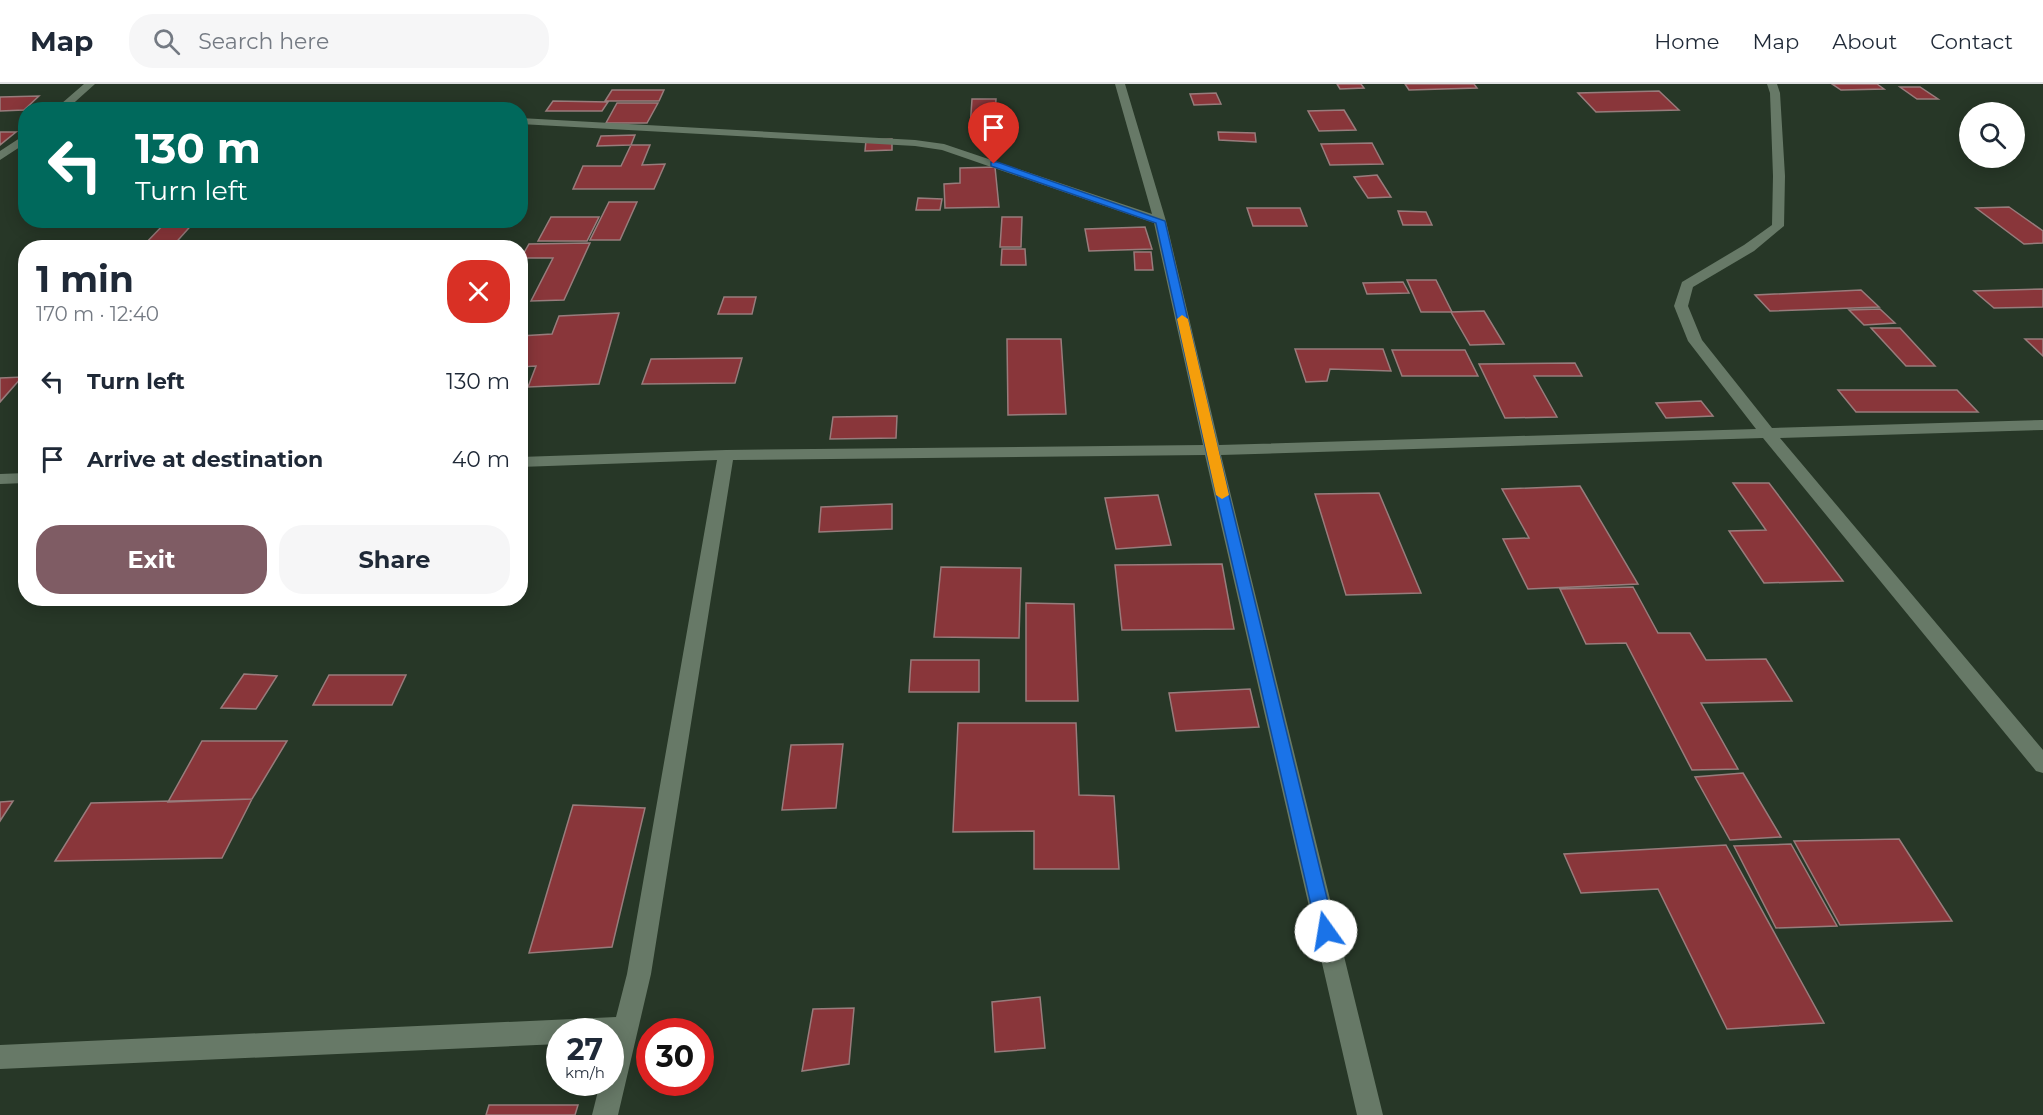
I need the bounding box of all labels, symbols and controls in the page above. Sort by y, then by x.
search box [129,14,549,68]
text: Map [30,24,93,58]
icon: search [150,25,183,58]
text: Search here [198,28,329,55]
text: Home [1654,29,1719,54]
text: Map [1752,29,1799,54]
text: About [1832,29,1897,54]
text: Contact [1930,29,2013,54]
pin [968,102,1019,164]
map controls [1959,102,2025,168]
button: search [1959,102,2025,168]
icon: arrive [977,111,1010,144]
text: 130 m [135,122,261,174]
icon: left [36,126,114,204]
text: Turn left [135,174,248,207]
text: 1 min [36,257,134,301]
button: close [447,260,510,323]
text: 170 m · 12:40 [36,302,159,326]
icon: left [36,365,69,398]
text: Turn left [87,368,185,395]
text: 130 m [446,368,510,395]
icon: arrive [36,443,69,476]
text: Arrive at destination [87,446,323,473]
text: 40 m [452,446,510,473]
button: Exit [36,525,267,594]
button: Share [279,525,510,594]
position arrow [1294,899,1358,963]
speed limit sign: 30 [636,1018,714,1096]
text: 27 [567,1031,603,1068]
text: km/h [565,1063,605,1082]

